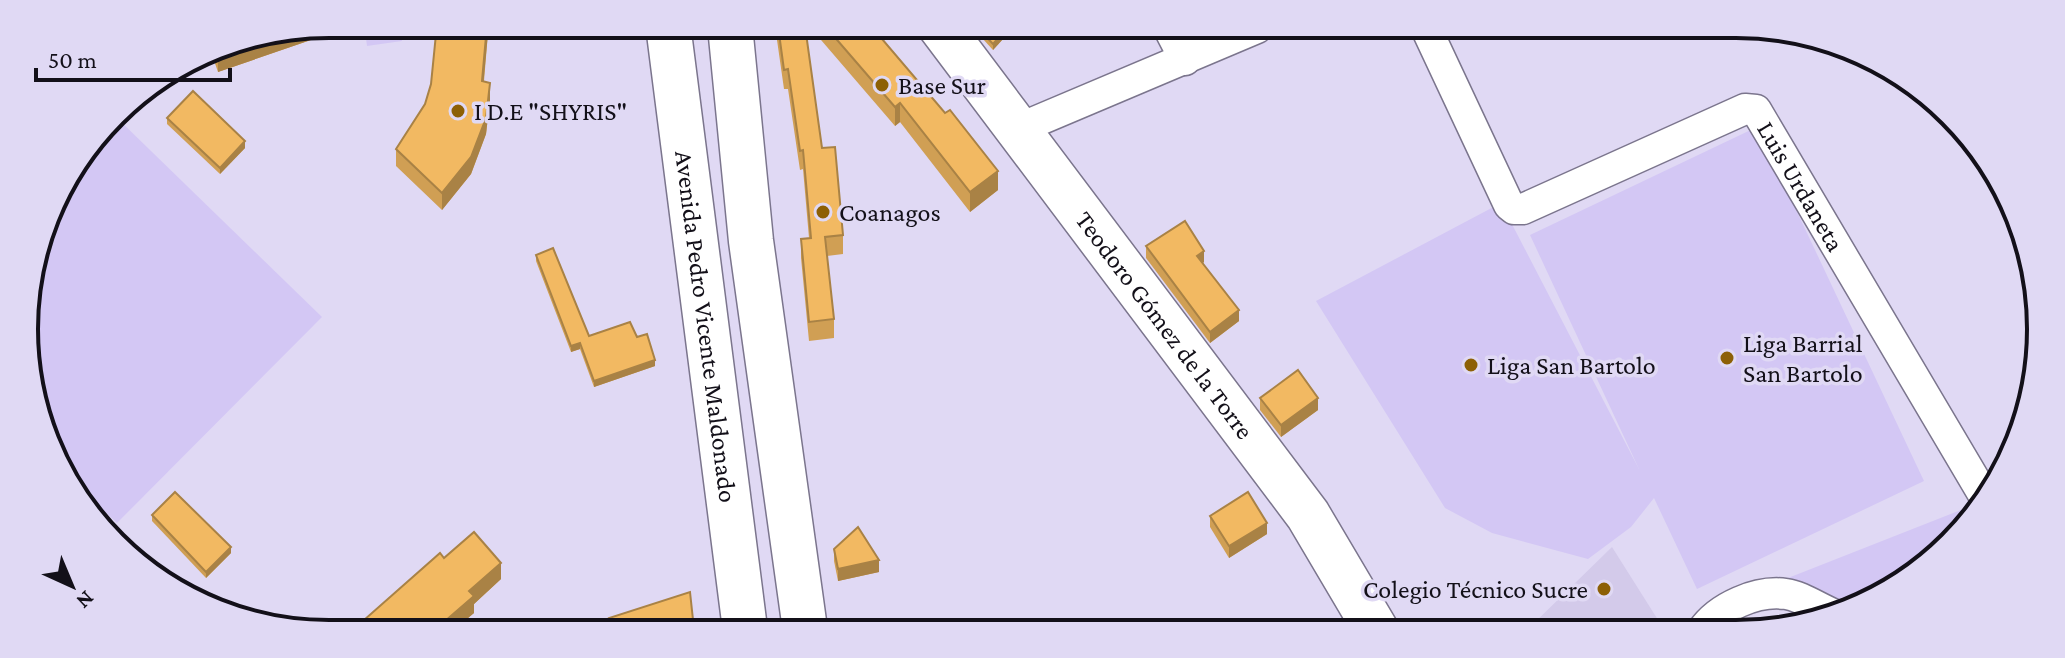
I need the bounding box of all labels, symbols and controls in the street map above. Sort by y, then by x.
scale bar [36,32,230,82]
text: 50 m [48,46,97,73]
place label: Base Sur [898,71,986,100]
marker: Base Sur [873,76,891,94]
place label: I D.E "SHYRIS" [474,97,627,126]
marker: I D.E "SHYRIS" [449,102,467,120]
street label: Luis Urdaneta [1752,116,1851,256]
street label: Avenida Pedro Vicente Maldonado [670,149,743,504]
place label: Coanagos [839,198,941,227]
marker: Coanagos [814,203,832,221]
street label: Teodoro Gómez de la Torre [1070,205,1260,444]
place label: Liga Barrial San Bartolo [1743,329,1863,388]
marker: Liga Barrial San Bartolo [1718,349,1736,367]
place label: Liga San Bartolo [1487,351,1656,380]
marker: Liga San Bartolo [1462,356,1480,374]
north arrow [32,546,112,626]
place label: Colegio Técnico Sucre [1363,575,1588,604]
marker: Colegio Técnico Sucre [1595,580,1613,598]
text: N [71,586,100,614]

